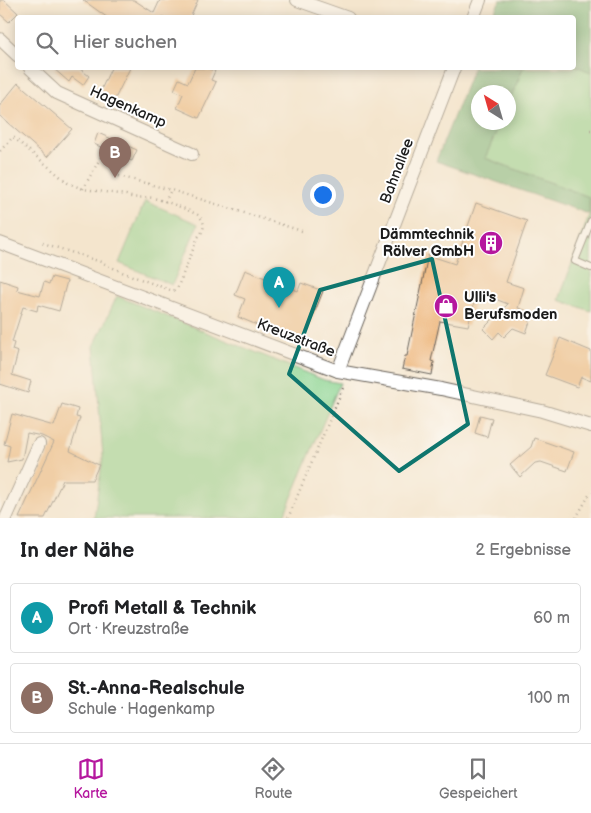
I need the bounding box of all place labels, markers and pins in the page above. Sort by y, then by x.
pin: B [99,137,131,178]
place label: Dämmtechnik Rölver GmbH [380,225,474,261]
building icon: Dämmtechnik Rölver GmbH [478,230,504,256]
pin: A [263,267,295,308]
place label: Ulli's Berufsmoden [464,288,557,324]
shop icon: Ulli's Berufsmoden [433,293,459,319]

